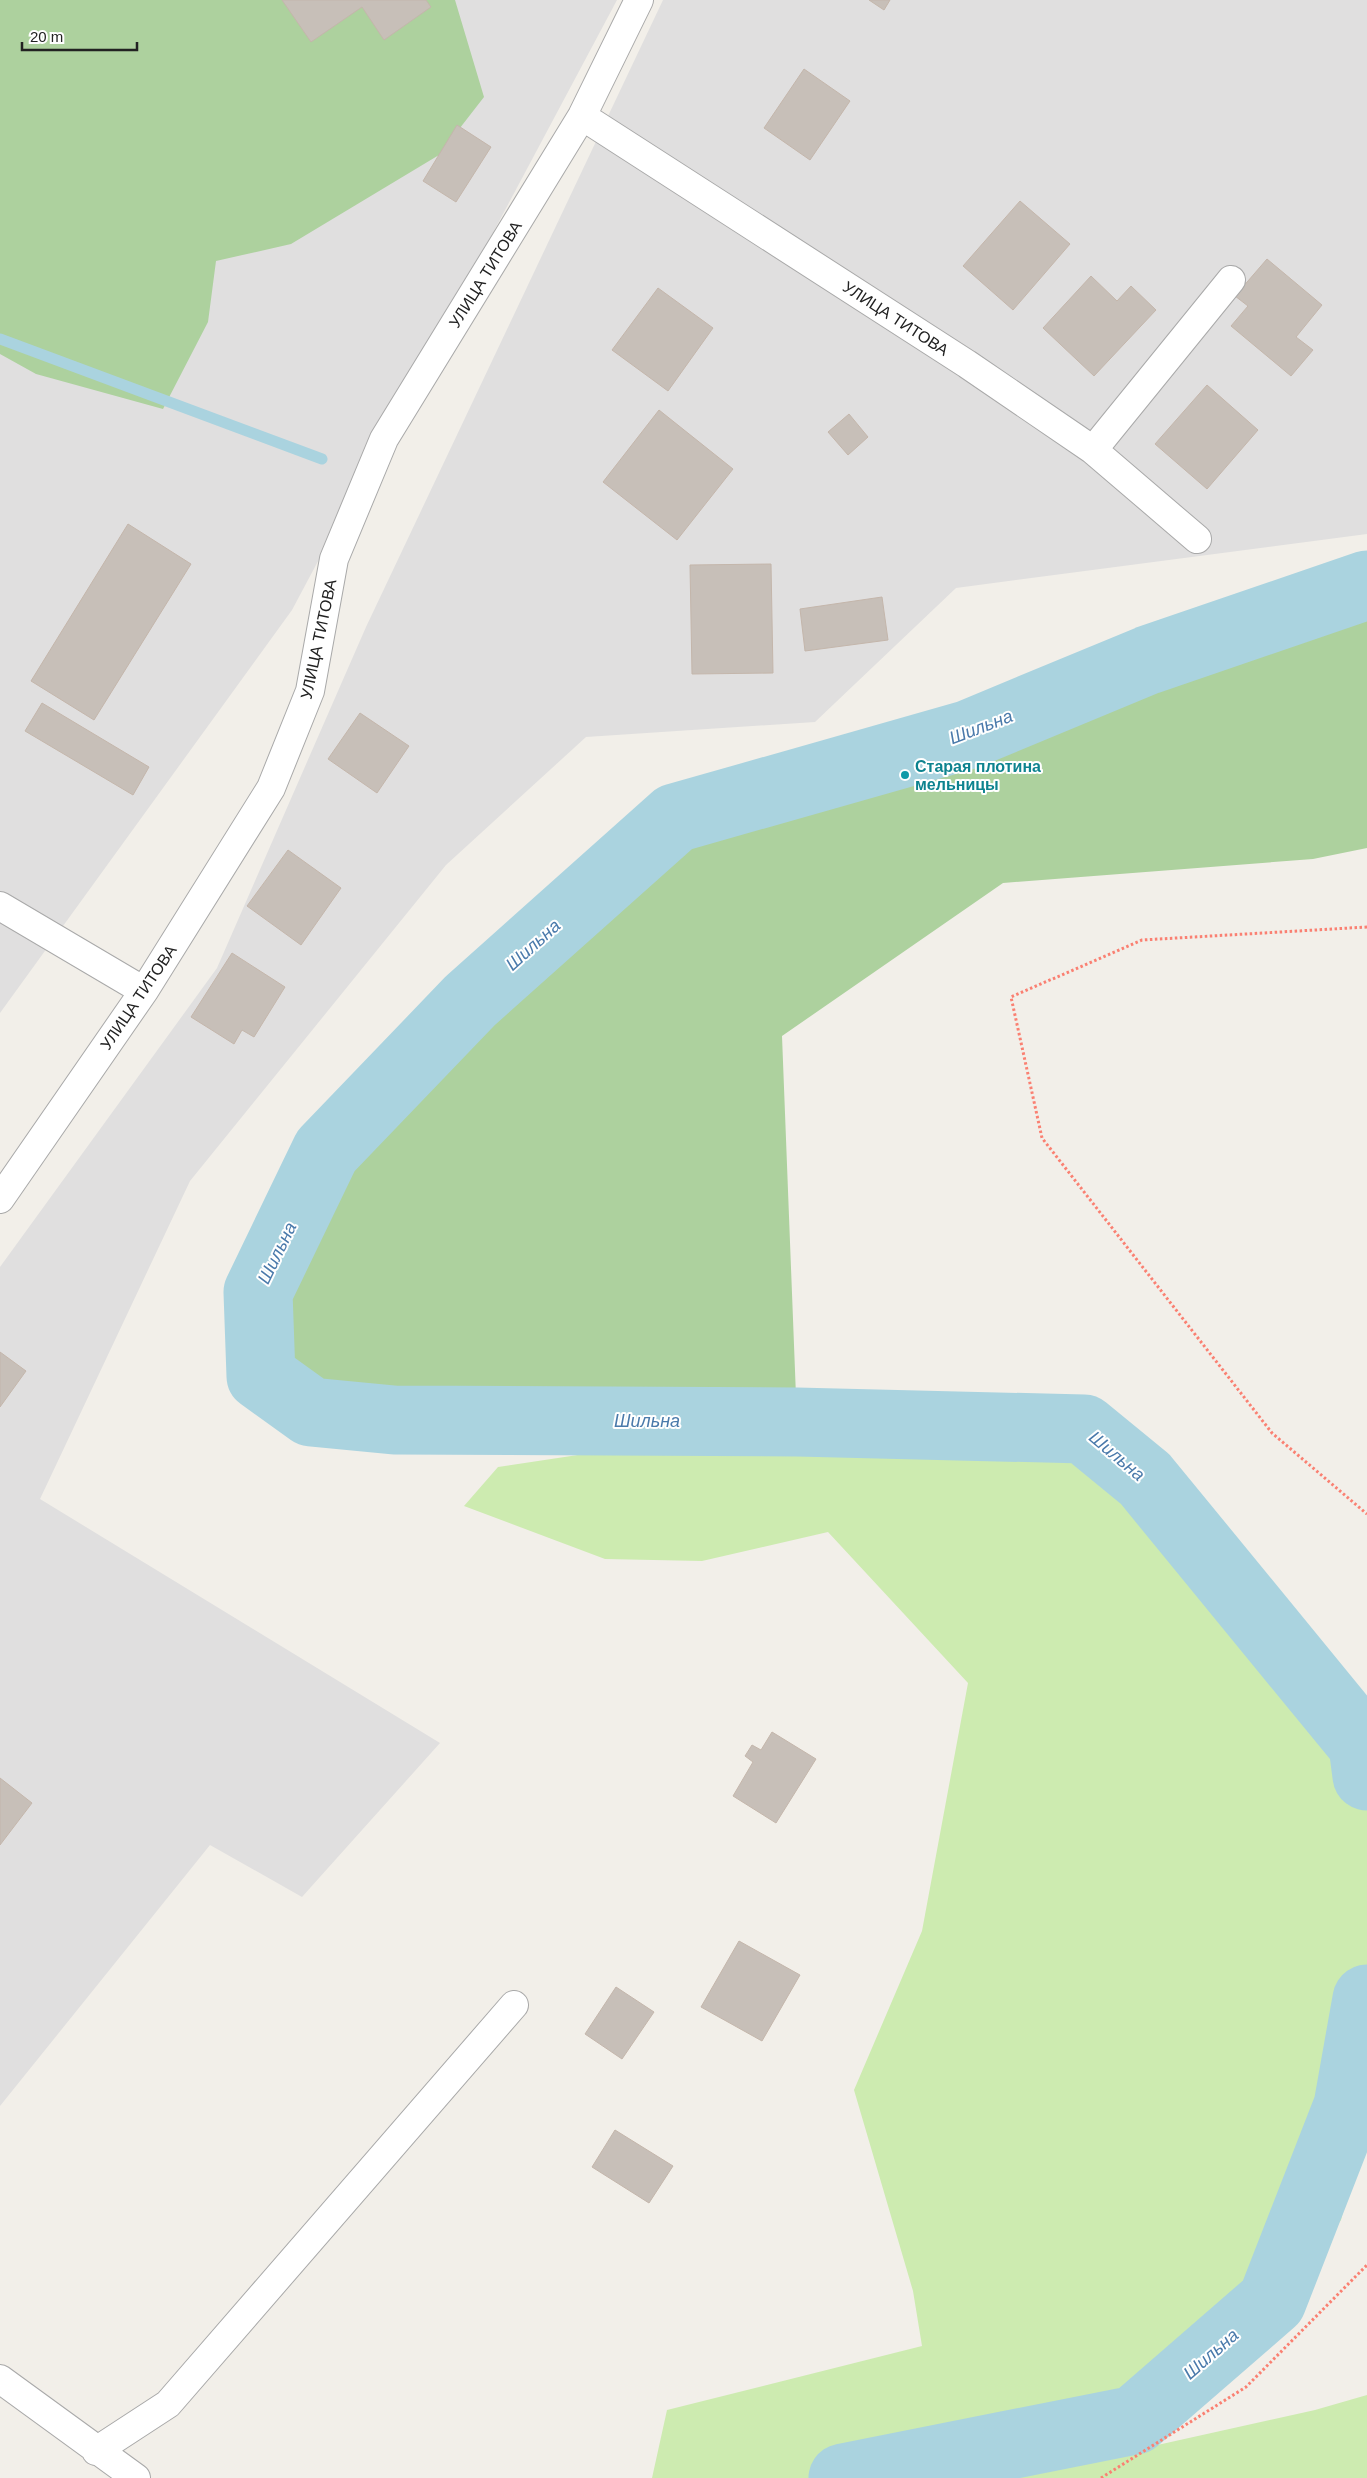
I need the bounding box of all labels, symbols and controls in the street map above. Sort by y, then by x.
scale bar [22,20,138,52]
text: 20 m [30,28,63,45]
street label: УЛИЦА ТИТОВА [446,218,525,331]
street label: УЛИЦА ТИТОВА [840,278,952,359]
street label: УЛИЦА ТИТОВА [297,577,340,701]
water label: Шильна [947,706,1015,748]
place label: Старая плотина мельницы [915,758,1041,793]
marker: Старая плотина мельницы [899,769,911,781]
water label: Шильна [502,915,564,975]
street label: УЛИЦА ТИТОВА [97,942,180,1053]
water label: Шильна [254,1219,300,1287]
water label: Шильна [614,1411,680,1431]
water label: Шильна [1085,1427,1149,1485]
water label: Шильна [1179,2325,1243,2383]

